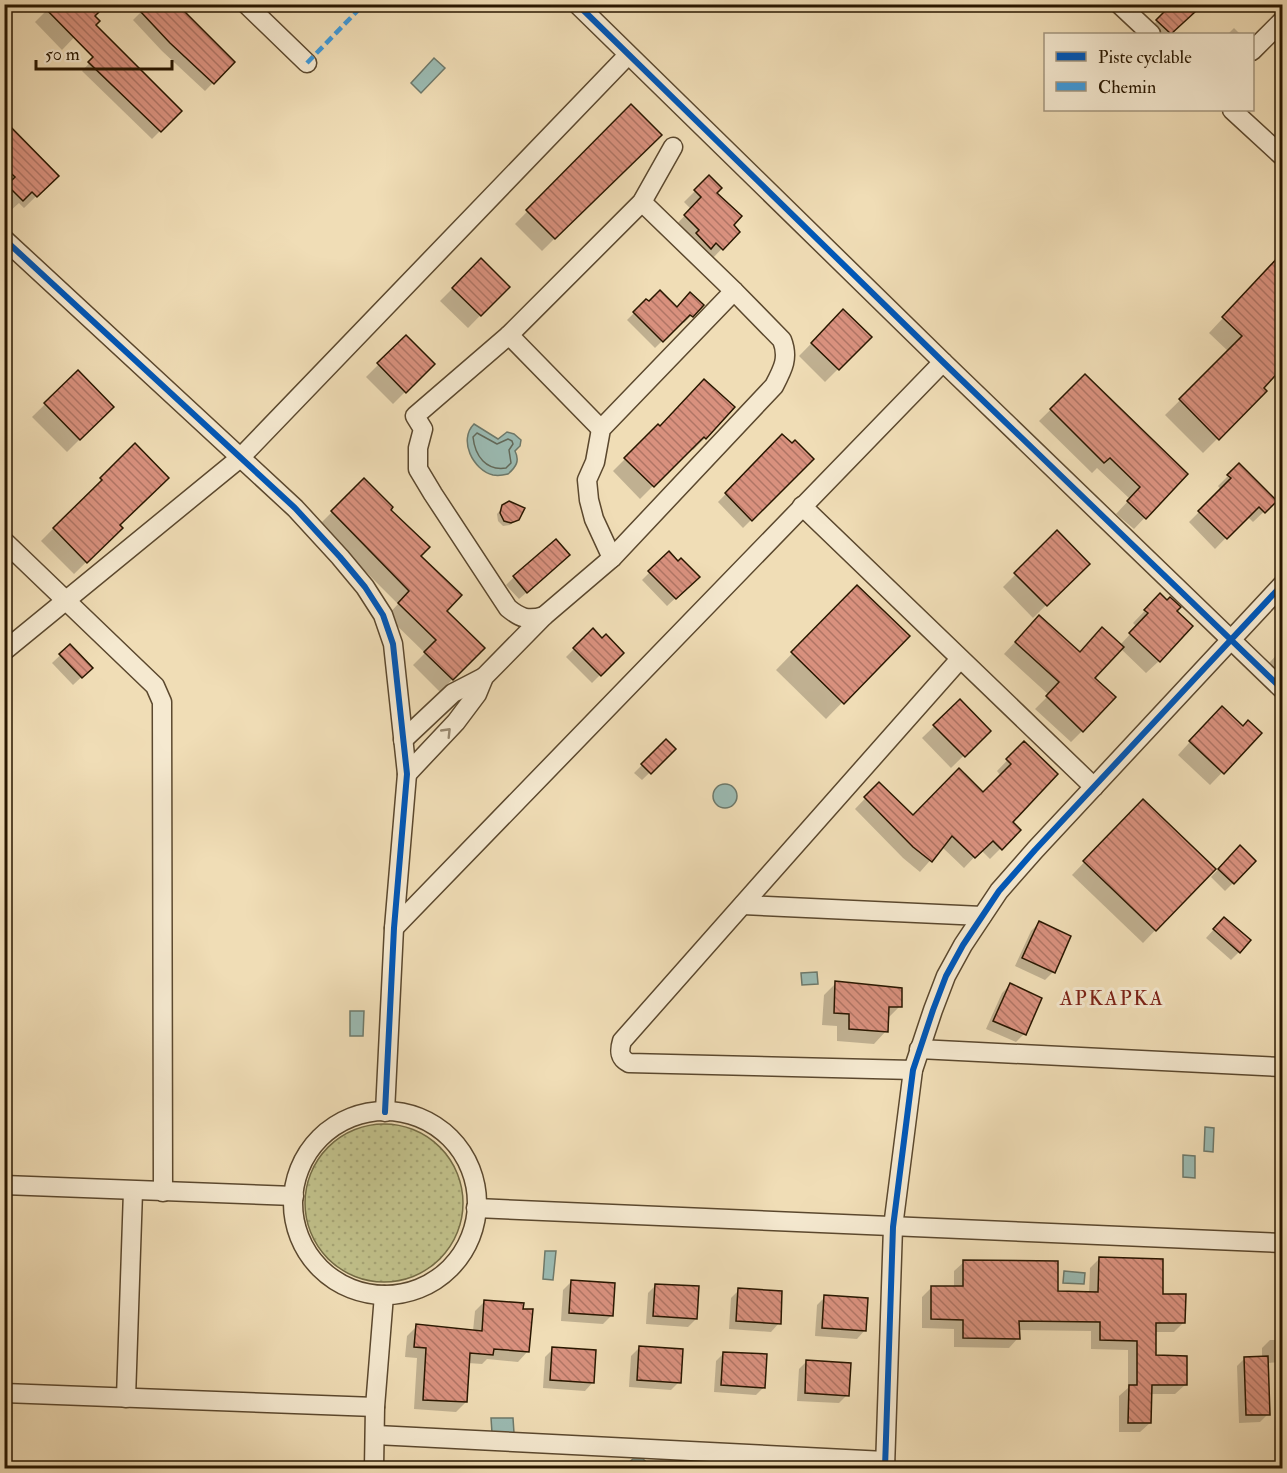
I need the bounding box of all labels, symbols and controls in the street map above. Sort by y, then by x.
scale bar [36,33,172,71]
legend [1044,33,1254,111]
text: 50 m [45,43,80,66]
text: Piste cyclable [1098,46,1192,69]
text: Chemin [1098,76,1156,99]
one-way arrow [440,728,451,739]
district label: APKAPKA [1059,985,1164,1012]

